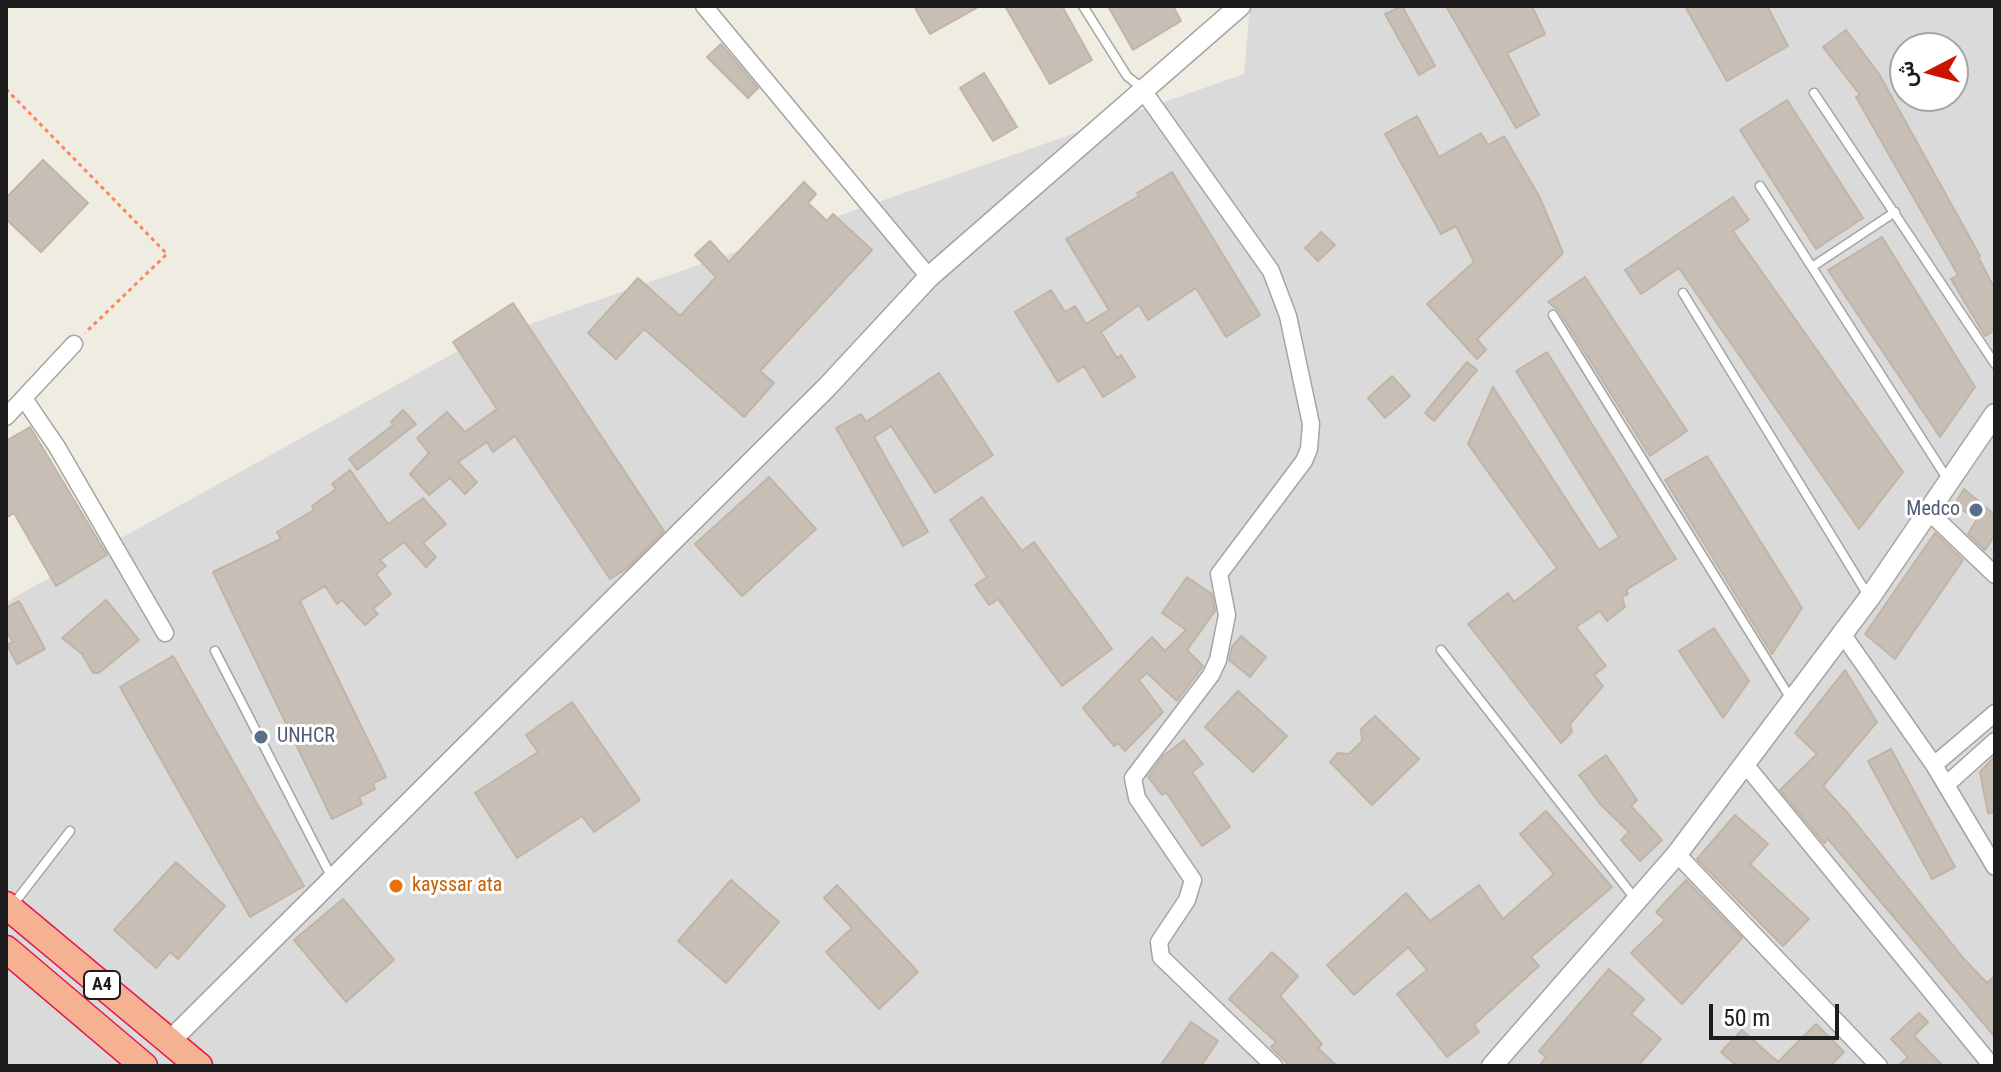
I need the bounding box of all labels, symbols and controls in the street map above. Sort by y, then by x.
north arrow [1889,32,1969,112]
text: ش [1893,60,1920,89]
place label: Medco [1906,498,1960,522]
marker: Medco [1967,501,1985,519]
place label: UNHCR [277,725,335,749]
marker: UNHCR [252,728,270,746]
place label: kayssar ata [412,874,502,898]
marker: kayssar ata [387,877,405,895]
road number: A4 [84,971,120,999]
scale bar [1713,988,1843,1038]
text: 50 m [1723,1004,1770,1032]

